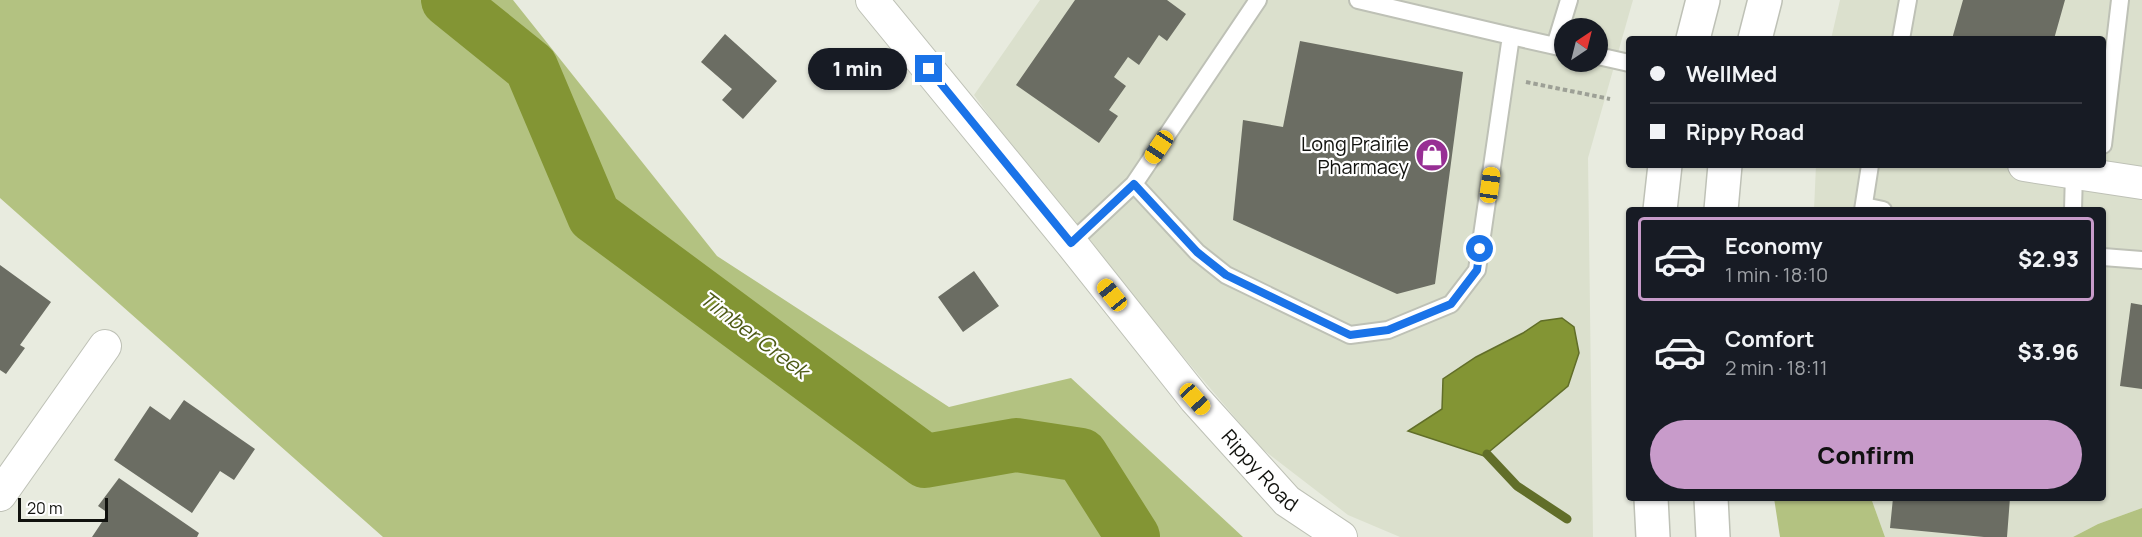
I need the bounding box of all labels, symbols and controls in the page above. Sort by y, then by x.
north arrow [1554,18,1608,72]
map controls [1554,18,1608,72]
callout: 1 min [809,48,908,90]
text: 1 min [832,55,883,82]
route end [915,55,942,82]
text: WellMed [1686,59,1777,89]
text: Rippy Road [1686,117,1804,147]
car [1141,127,1177,167]
place label: Long Prairie Pharmacy [1301,130,1409,180]
shop icon: Long Prairie Pharmacy [1414,137,1450,173]
car [1479,166,1501,204]
text: Economy [1725,231,1823,261]
icon: car [1653,232,1707,286]
route start [1466,235,1493,262]
text: $2.93 [2018,244,2079,274]
text: 1 min · 18:10 [1725,261,1828,288]
car [1094,275,1130,315]
water label: Timber Creek [695,284,817,386]
text: Comfort [1725,324,1814,354]
icon: car [1653,325,1707,379]
text: $3.96 [2017,337,2079,367]
text: 2 min · 18:11 [1725,354,1827,381]
car [1176,380,1214,418]
button: Confirm [1650,420,2082,489]
street label: Rippy Road [1216,423,1304,518]
scale bar [18,495,108,522]
text: 20 m [27,497,63,519]

